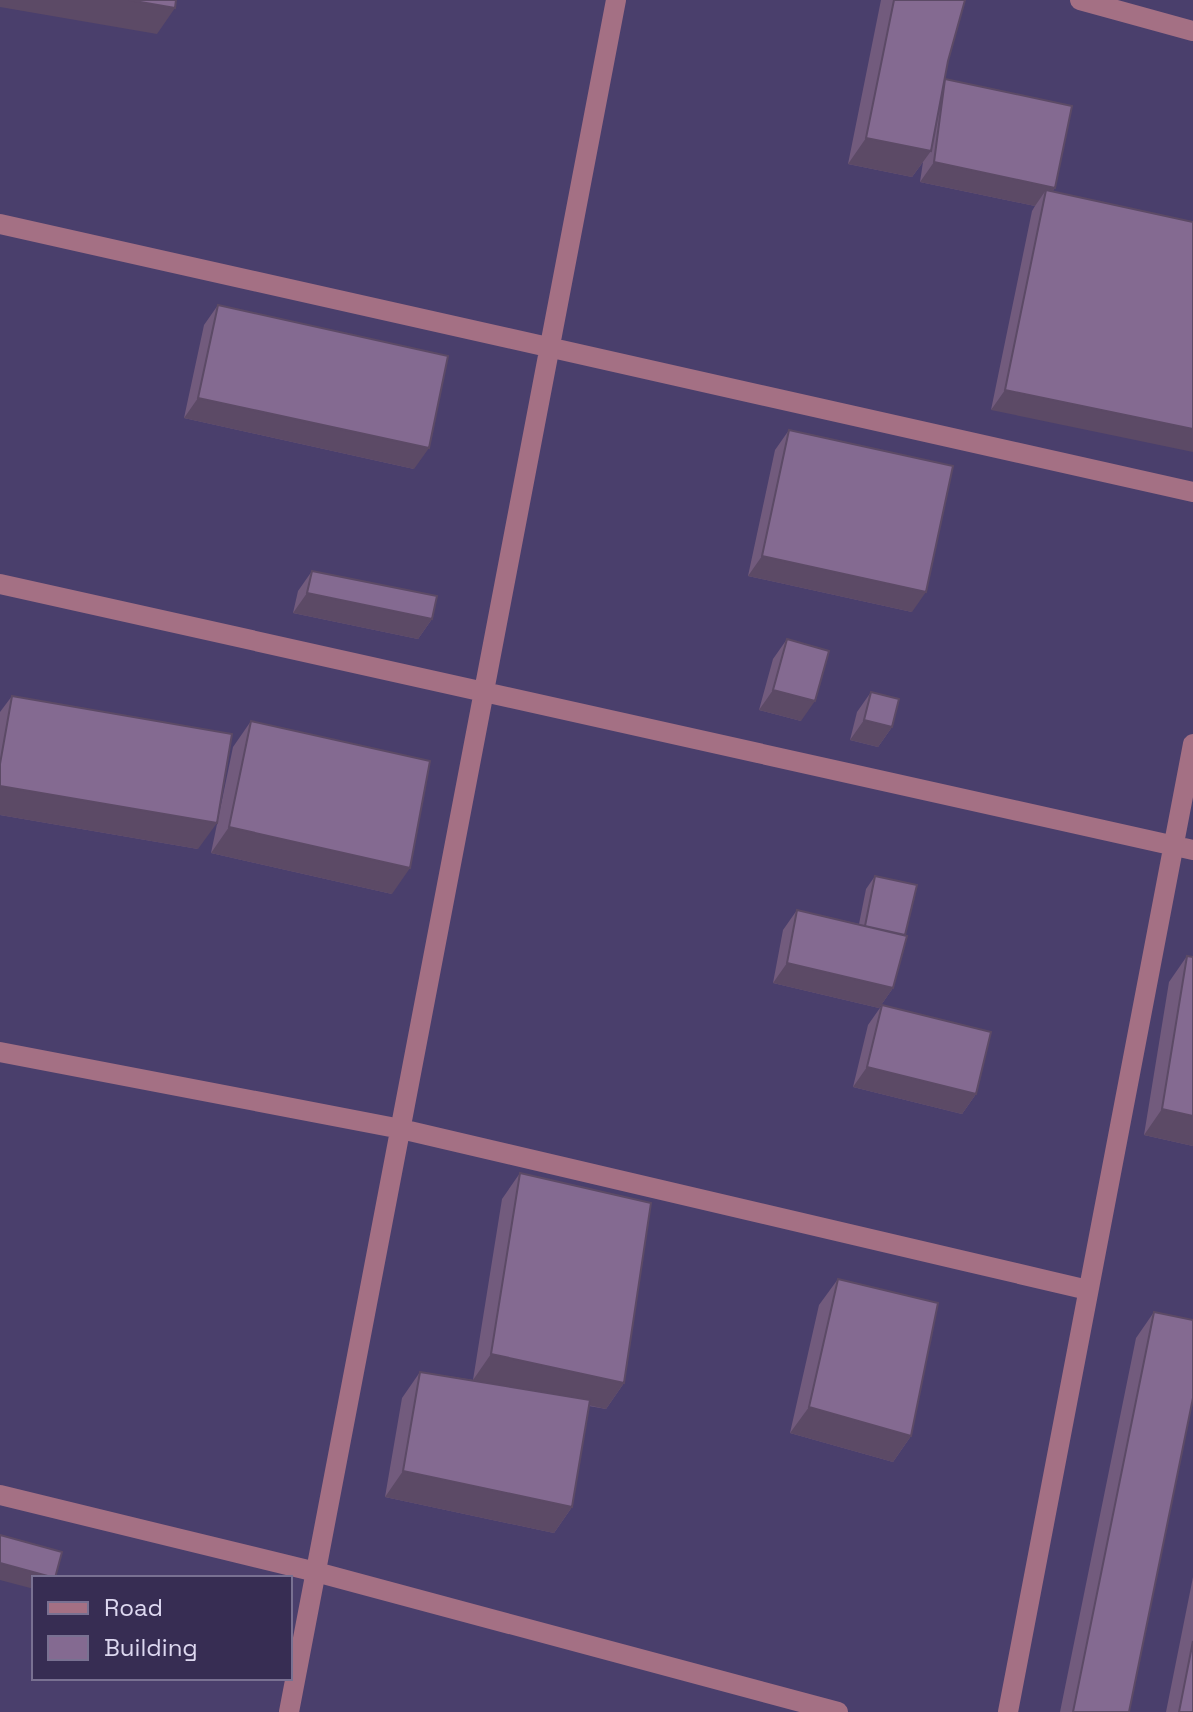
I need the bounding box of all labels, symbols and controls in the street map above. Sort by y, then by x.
legend [32,1576,292,1680]
text: Road [104,1592,163,1623]
text: Building [104,1632,198,1663]

